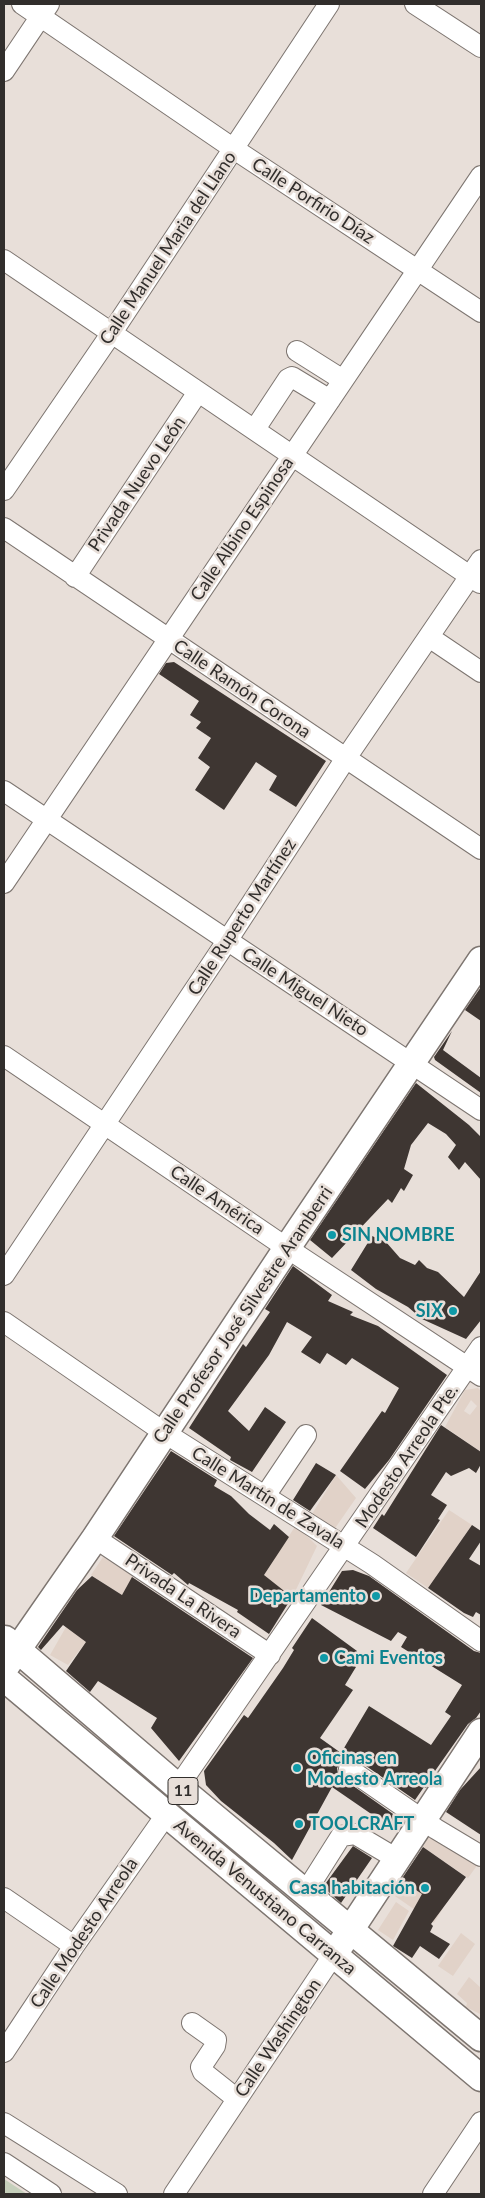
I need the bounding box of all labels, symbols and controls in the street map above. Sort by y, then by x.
street label: Calle Manuel Maria del Llano [95,147,241,349]
street label: Calle Porfirio Díaz [248,153,378,249]
street label: Privada Nuevo León [84,412,190,556]
street label: Calle Albino Espinosa [186,453,298,605]
street label: Calle Ramón Corona [169,635,315,743]
street label: Calle Ruperto Martínez [183,835,301,999]
street label: Calle Miguel Nieto [238,943,372,1041]
street label: Calle América [166,1161,268,1239]
street label: Calle Profesor José Silvestre Aramberri [149,1182,337,1448]
place label: SIN NOMBRE [342,1224,455,1246]
marker: SIN NOMBRE [326,1229,338,1241]
place label: SIX [416,1300,443,1322]
marker: SIX [447,1305,459,1317]
street label: Modesto Arreola Pte. [351,1380,463,1532]
street label: Calle Martín de Zavala [188,1442,348,1554]
street label: Privada La Rivera [121,1549,245,1643]
place label: Departamento [249,1585,366,1607]
marker: Departamento [370,1590,382,1602]
place label: Cami Eventos [334,1647,443,1669]
marker: Cami Eventos [318,1652,330,1664]
place label: Oficinas en Modesto Arreola [307,1747,442,1790]
marker: Oficinas en Modesto Arreola [291,1762,303,1774]
road number: 11 [168,1778,198,1804]
place label: TOOLCRAFT [309,1813,414,1835]
street label: Avenida Venustiano Carranza [170,1814,360,1980]
marker: TOOLCRAFT [293,1818,305,1830]
street label: Calle Modesto Arreola [26,1854,142,2012]
place label: Casa habitación [289,1877,415,1899]
marker: Casa habitación [419,1882,431,1894]
street label: Calle Washington [230,1975,326,2101]

